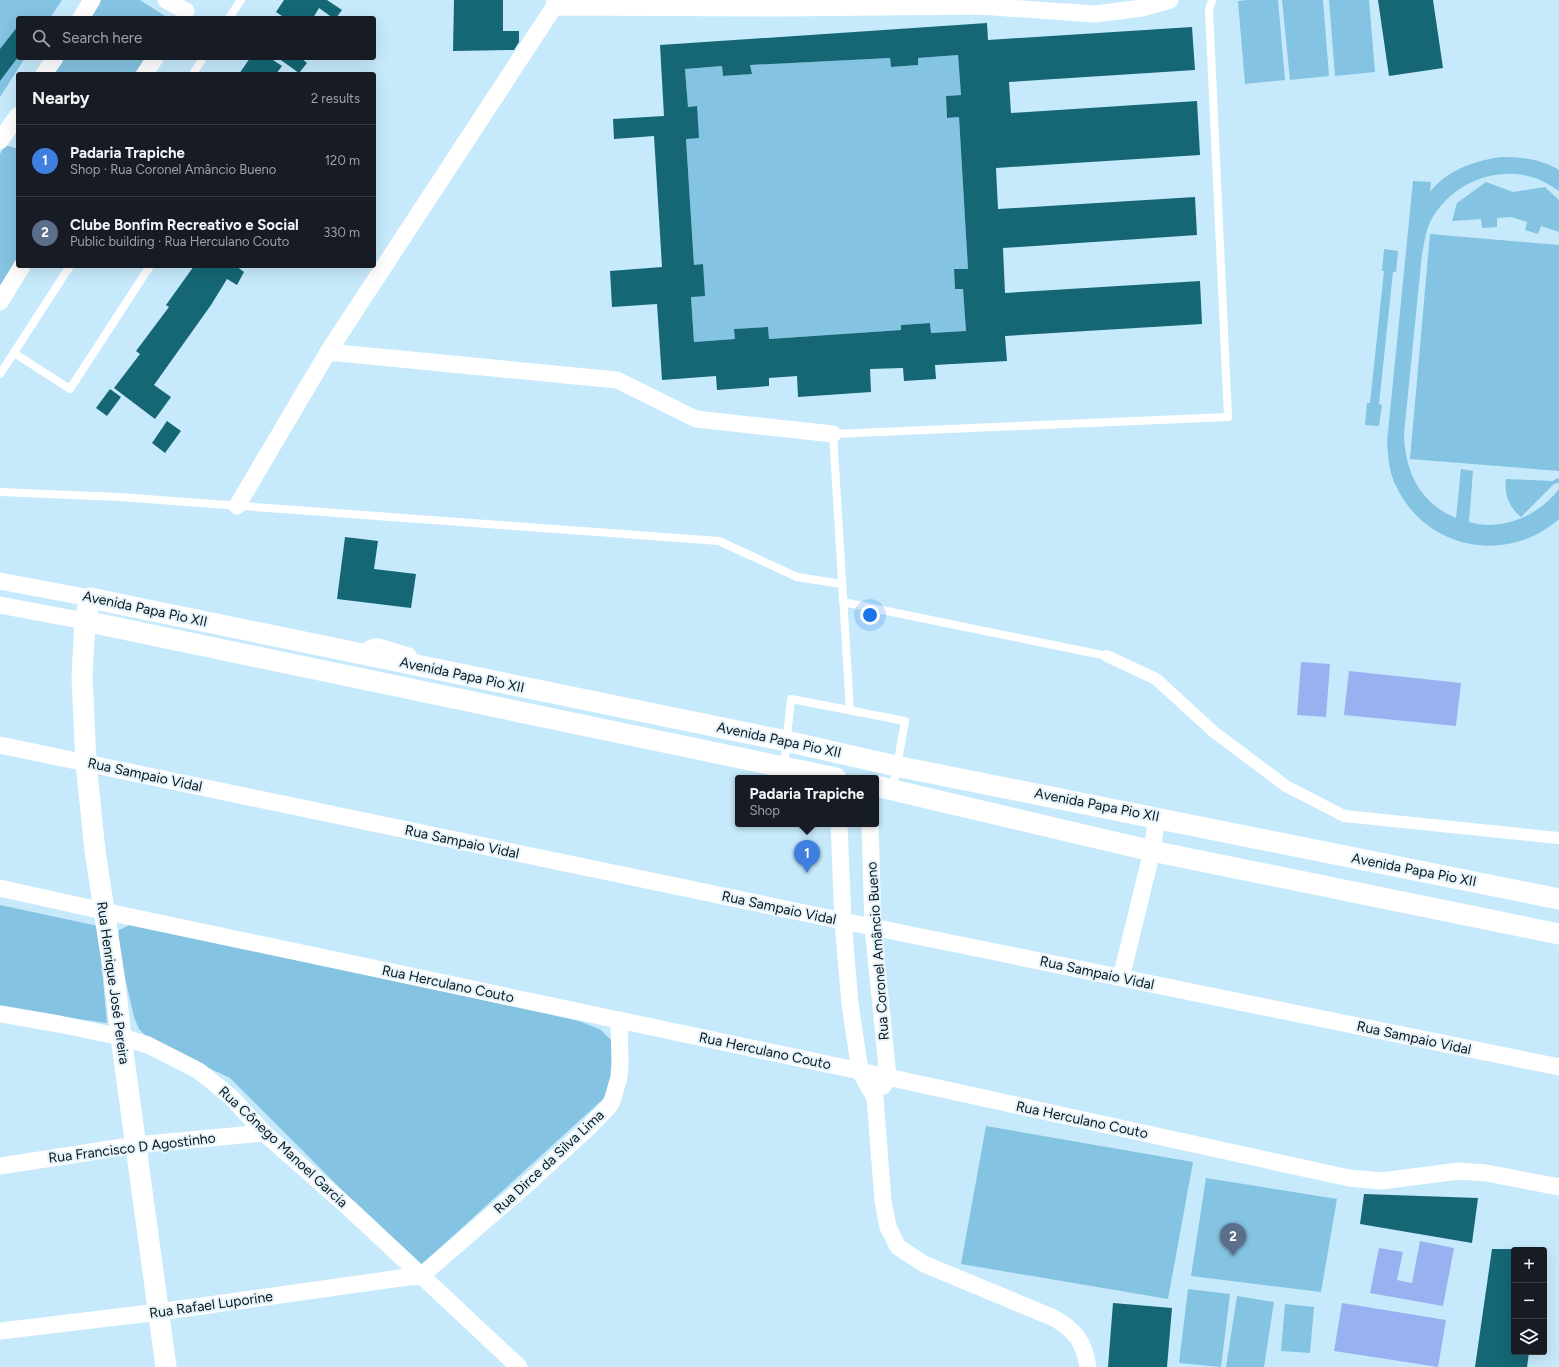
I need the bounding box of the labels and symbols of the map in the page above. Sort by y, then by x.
street label: Avenida Papa Pio XII [81,587,209,631]
your location [860,605,880,625]
street label: Avenida Papa Pio XII [398,653,526,697]
street label: Avenida Papa Pio XII [715,718,843,762]
street label: Rua Sampaio Vidal [86,755,204,795]
street label: Avenida Papa Pio XII [1033,785,1161,825]
street label: Rua Sampaio Vidal [403,822,521,862]
pin: 1 [794,840,820,873]
street label: Avenida Papa Pio XII [1350,850,1478,890]
street label: Rua Coronel Amâncio Bueno [863,861,893,1041]
street label: Rua Sampaio Vidal [720,888,838,928]
street label: Rua Henrique José Pereira [93,901,133,1065]
street label: Rua Sampaio Vidal [1038,953,1156,993]
street label: Rua Herculano Couto [380,962,516,1006]
street label: Rua Sampaio Vidal [1355,1018,1473,1058]
street label: Rua Herculano Couto [697,1029,833,1073]
street label: Rua Cônego Manoel Garcia [215,1083,351,1211]
street label: Rua Herculano Couto [1014,1098,1150,1142]
street label: Rua Dirce da Silva Lima [490,1107,608,1217]
street label: Rua Francisco D Agostinho [47,1129,217,1167]
pin: 2 [1220,1223,1246,1256]
street label: Rua Rafael Luporine [148,1288,274,1322]

